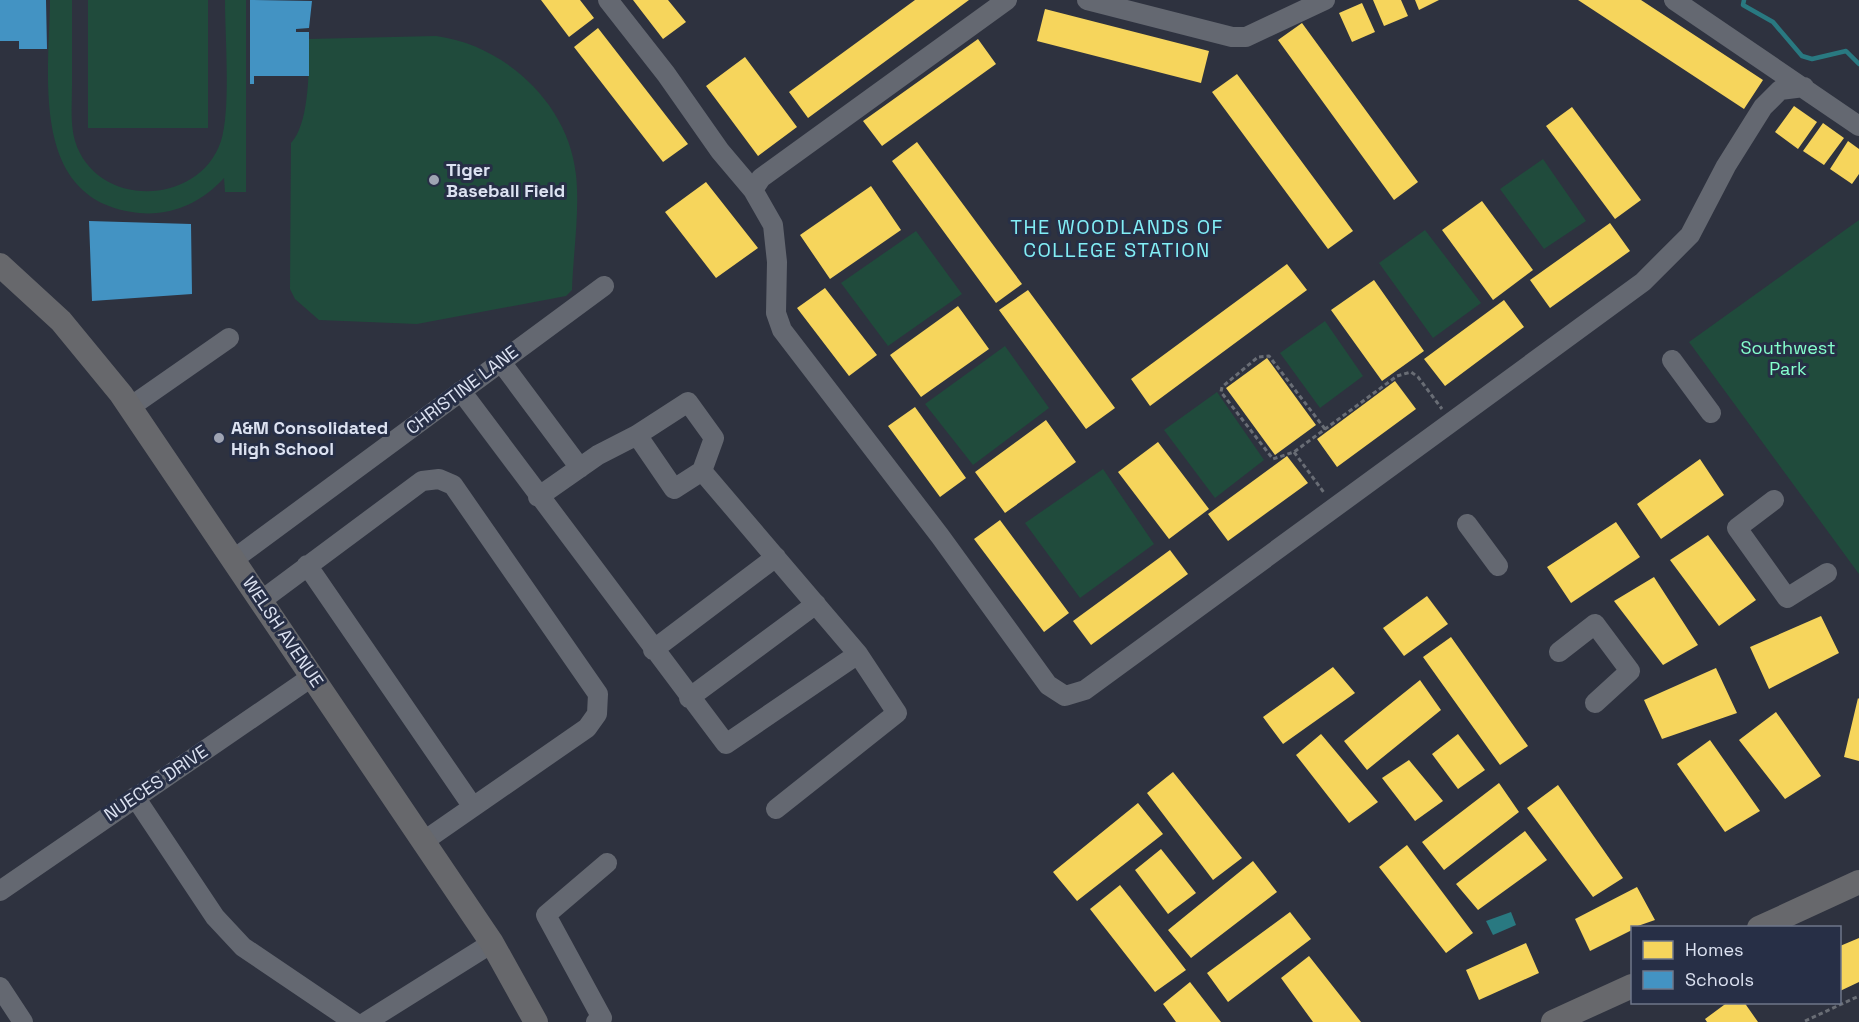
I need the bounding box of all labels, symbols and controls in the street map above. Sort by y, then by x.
place label: Tiger Baseball Field [446,158,565,202]
marker: Tiger Baseball Field [427,173,441,187]
district label: THE WOODLANDS OF COLLEGE STATION [1010,214,1224,263]
park label: Southwest Park [1741,336,1835,380]
street label: CHRISTINE LANE [401,340,522,439]
place label: A&M Consolidated High School [231,416,388,460]
marker: A&M Consolidated High School [212,431,226,445]
street label: WELSH AVENUE [238,572,329,691]
street label: NUECES DRIVE [99,739,212,826]
legend [1631,926,1841,1004]
text: Homes [1685,938,1744,961]
text: Schools [1685,968,1754,991]

